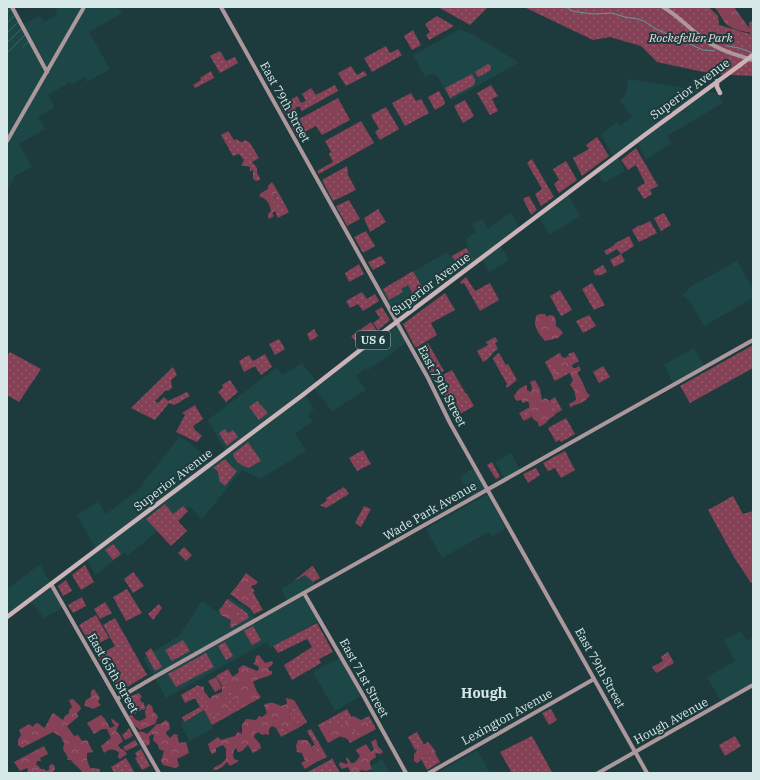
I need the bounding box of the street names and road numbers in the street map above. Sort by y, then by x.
street label: Superior Avenue [647,55,732,122]
street label: East 79th Street [257,59,314,145]
street label: Superior Avenue [388,249,473,318]
road number: US 6 [356,331,390,349]
street label: East 79th Street [415,343,470,429]
street label: Superior Avenue [130,445,215,514]
street label: Wade Park Avenue [380,478,479,543]
street label: East 79th Street [572,625,629,711]
street label: East 65th Street [85,630,142,715]
street label: East 71st Street [337,636,392,720]
street label: Lexington Avenue [459,685,555,748]
street label: Hough Avenue [631,694,711,747]

